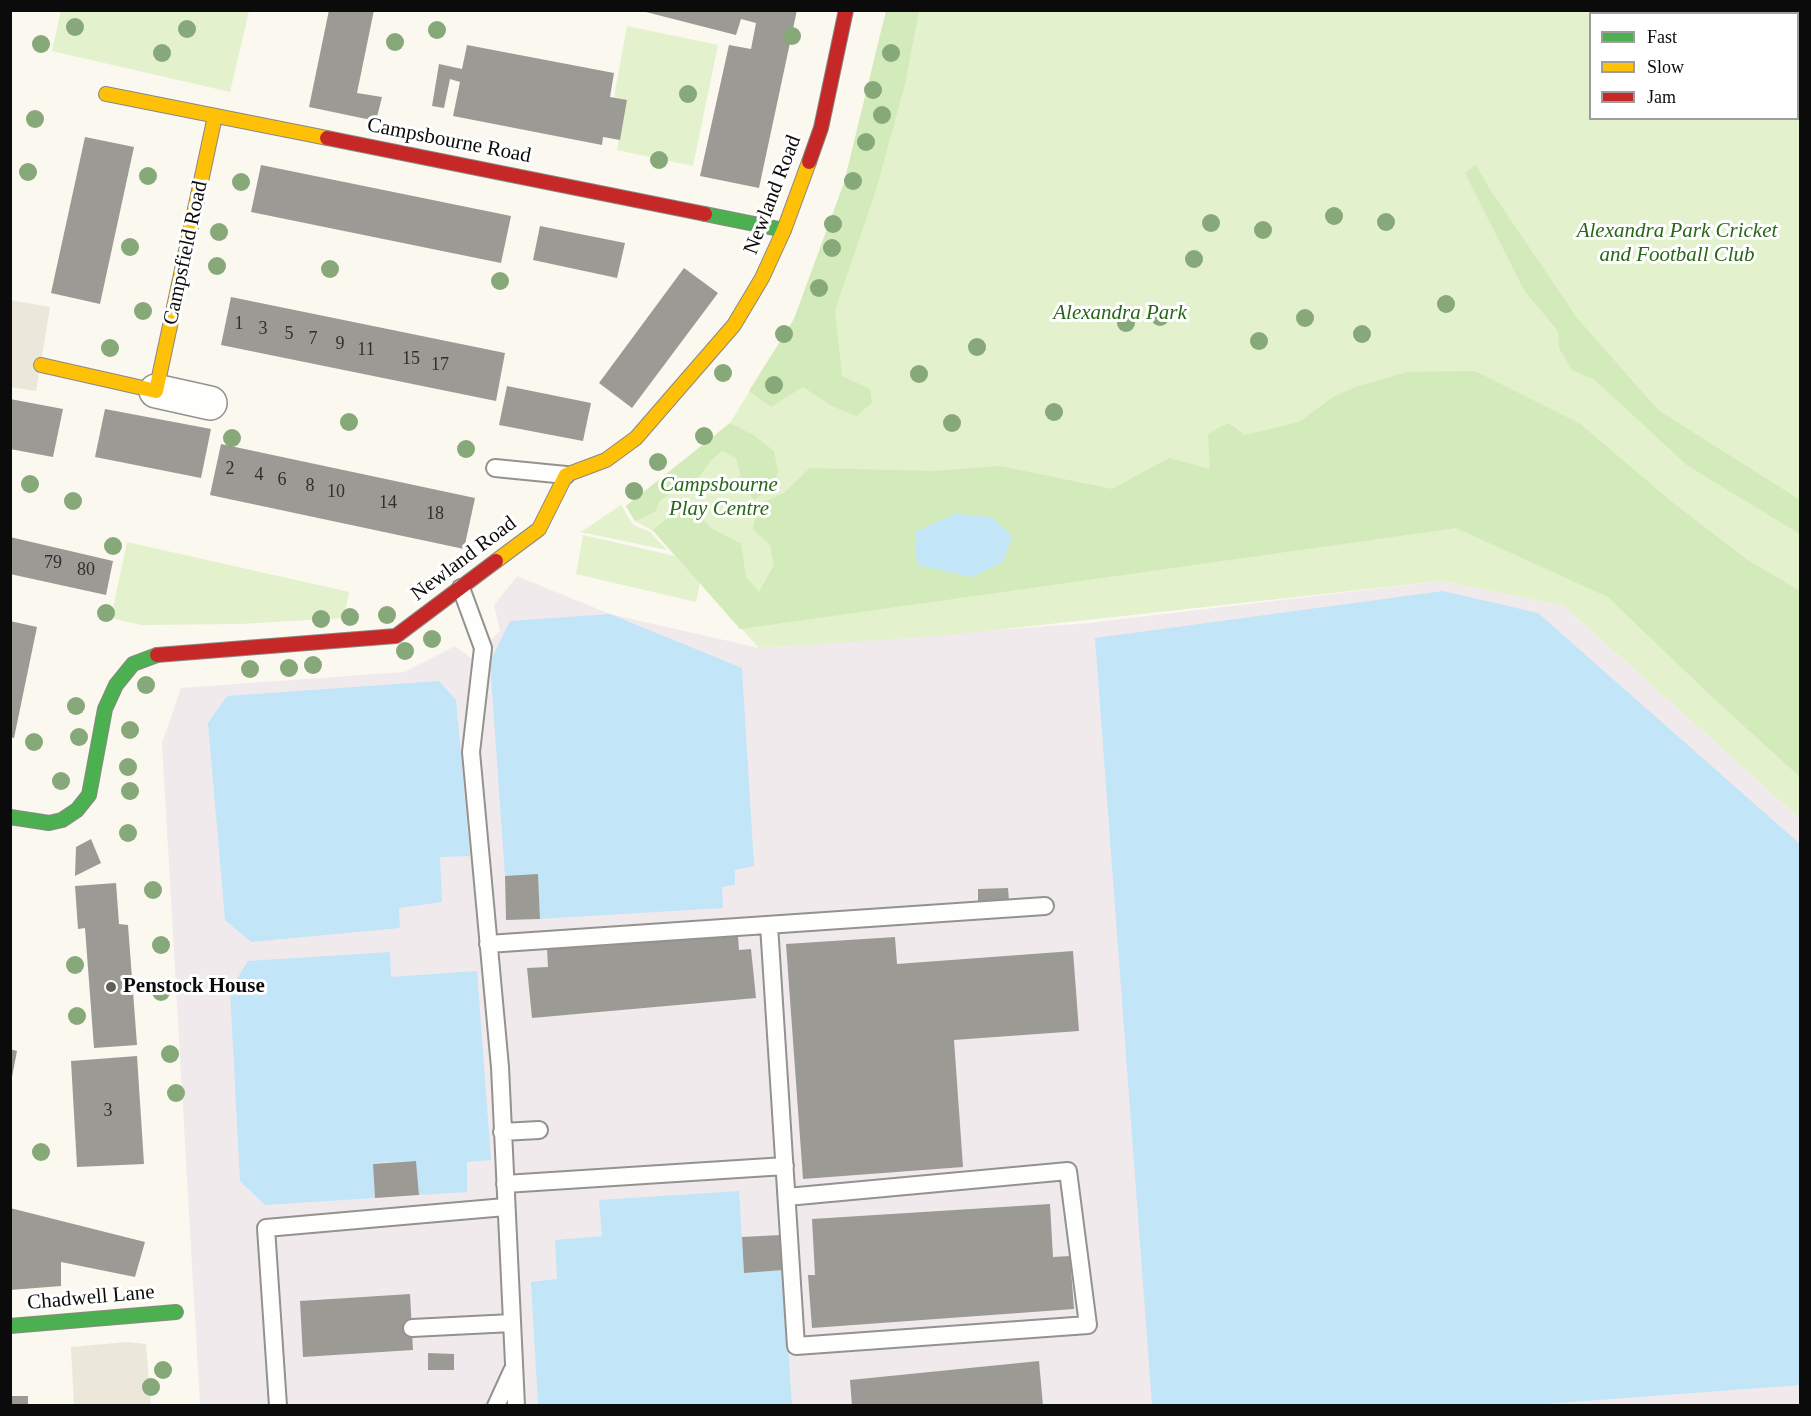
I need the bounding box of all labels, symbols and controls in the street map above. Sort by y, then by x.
legend [1589,12,1799,120]
text: Fast [1647,27,1677,47]
text: Slow [1647,57,1684,77]
text: Jam [1647,87,1676,107]
street label: Campsbourne Road [365,113,533,169]
street label: Newland Road [739,132,807,258]
street label: Campsfield Road [158,179,214,327]
park label: Alexandra Park Cricket and Football Club [1577,218,1777,268]
park label: Alexandra Park [1053,300,1187,326]
house number: 1 [234,313,244,335]
house number: 3 [258,318,268,340]
house number: 5 [284,323,294,345]
house number: 7 [308,328,318,350]
house number: 9 [336,333,344,355]
house number: 11 [357,339,375,361]
house number: 15 [402,348,420,370]
house number: 17 [431,354,449,376]
house number: 2 [226,458,234,480]
house number: 4 [254,464,264,486]
house number: 6 [278,469,286,491]
park label: Campsbourne Play Centre [660,472,778,522]
house number: 8 [306,475,314,497]
house number: 10 [327,481,345,503]
house number: 14 [379,492,397,514]
house number: 18 [426,503,444,525]
street label: Newland Road [406,511,522,607]
house number: 79 [44,552,62,574]
house number: 80 [77,559,95,581]
place label: Penstock House [123,974,265,1000]
marker: Penstock House [104,980,118,994]
house number: 3 [104,1100,112,1122]
street label: Chadwell Lane [26,1280,156,1316]

